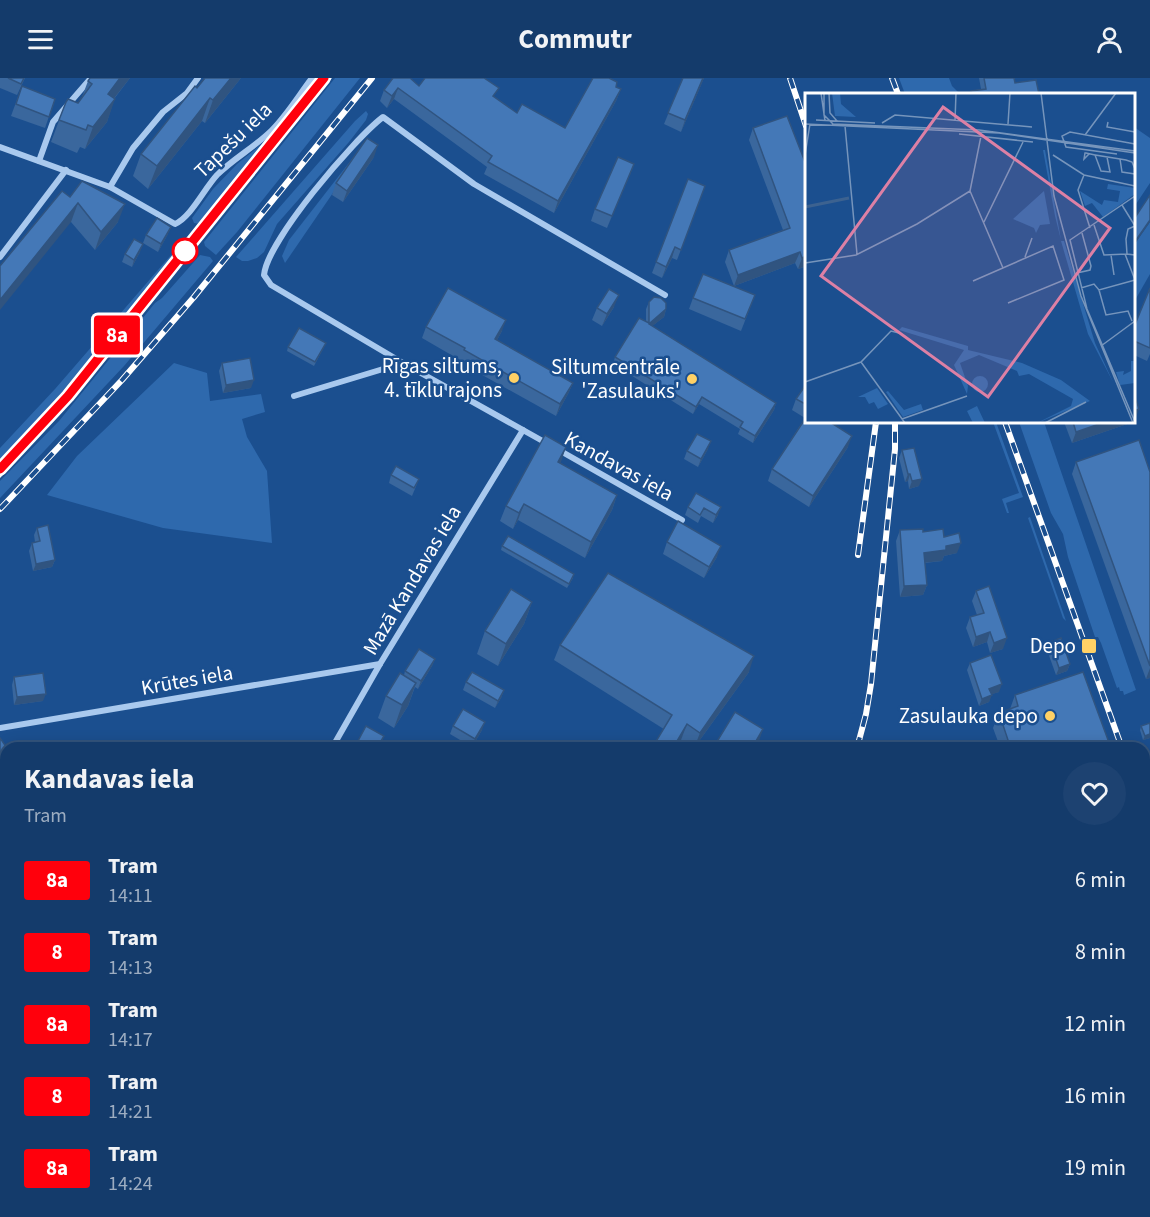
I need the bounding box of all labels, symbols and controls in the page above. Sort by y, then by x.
text: Commutr [518,20,632,59]
icon: menu [24,23,57,56]
icon: person [1093,23,1126,56]
inset map [805,93,1135,423]
street label: Tapešu iela [187,95,279,185]
unlabelled marker [172,238,198,264]
line badge: 8a [90,316,144,354]
text: 8a [106,320,128,350]
place label: Rīgas siltums, 4. tīklu rajons [382,351,502,405]
place label: Siltumcentrāle 'Zasulauks' [551,352,680,406]
marker: Rīgas siltums, 4. tīklu rajons [507,371,521,385]
marker: Siltumcentrāle 'Zasulauks' [685,372,699,386]
street label: Kandavas iela [559,424,679,508]
street label: Mazā Kandavas iela [355,499,469,661]
place label: Depo [1030,631,1076,661]
marker: Depo [1080,637,1098,655]
street label: Krūtes iela [139,657,235,703]
place label: Zasulauka depo [899,701,1038,731]
marker: Zasulauka depo [1043,709,1057,723]
text: Kandavas iela [24,759,195,799]
button: heart [1063,762,1126,825]
text: Tram [24,802,67,830]
text: Tram [108,850,158,882]
text: 6 min [1075,864,1126,896]
text: 8a [46,865,68,895]
text: 14:11 [108,882,153,910]
text: Tram [108,922,158,954]
text: 8 min [1075,936,1126,968]
text: 8 [51,937,63,967]
text: 14:13 [108,954,153,982]
text: Tram [108,994,158,1026]
text: 12 min [1064,1008,1126,1040]
text: 8a [46,1009,68,1039]
text: 14:17 [108,1026,153,1054]
text: Tram [108,1066,158,1098]
text: 16 min [1064,1080,1126,1112]
text: 8 [51,1081,63,1111]
text: 14:21 [108,1098,153,1126]
text: Tram [108,1138,158,1170]
text: 19 min [1064,1152,1126,1184]
text: 8a [46,1153,68,1183]
text: 14:24 [108,1170,153,1198]

